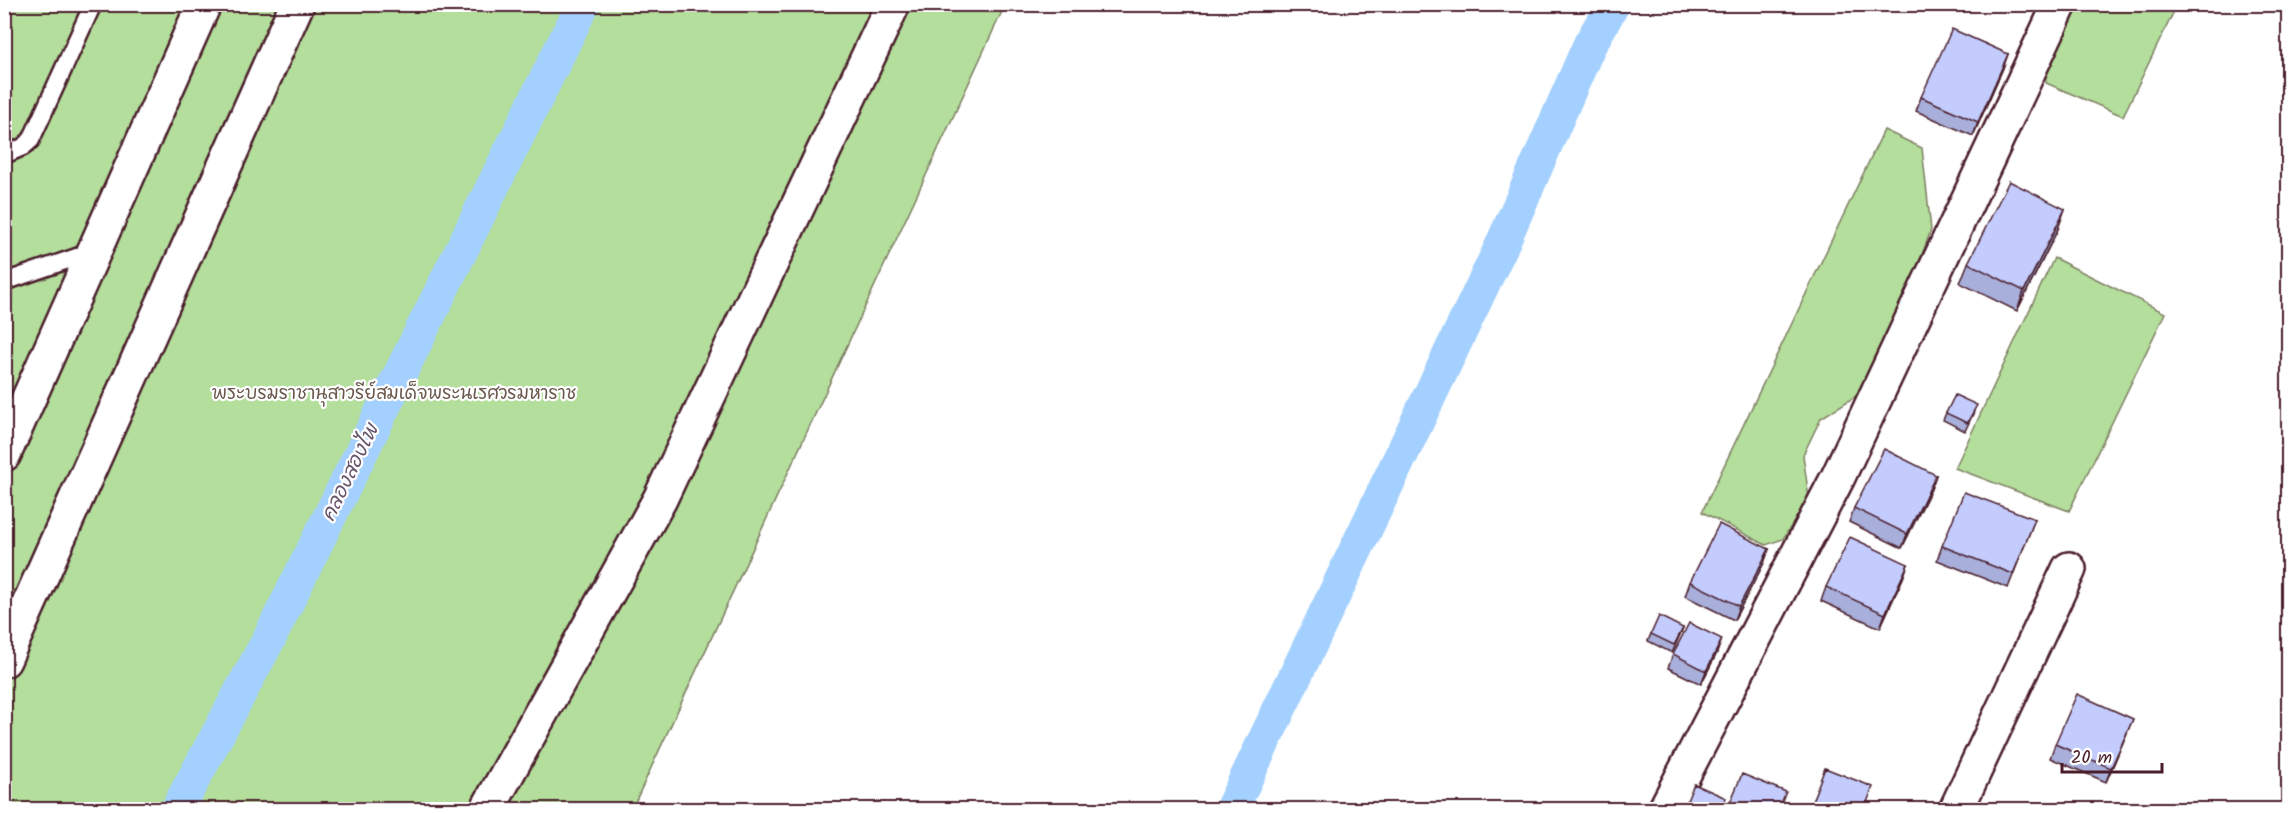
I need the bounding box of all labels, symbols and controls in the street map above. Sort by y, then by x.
park label: พระบรมราชานุสาวรีย์สมเด็จพระนเรศวรมหาราช [212,380,576,409]
water label: คลองสองไพ [314,417,389,527]
scale bar [2062,736,2162,774]
text: 20 m [2071,744,2112,773]

